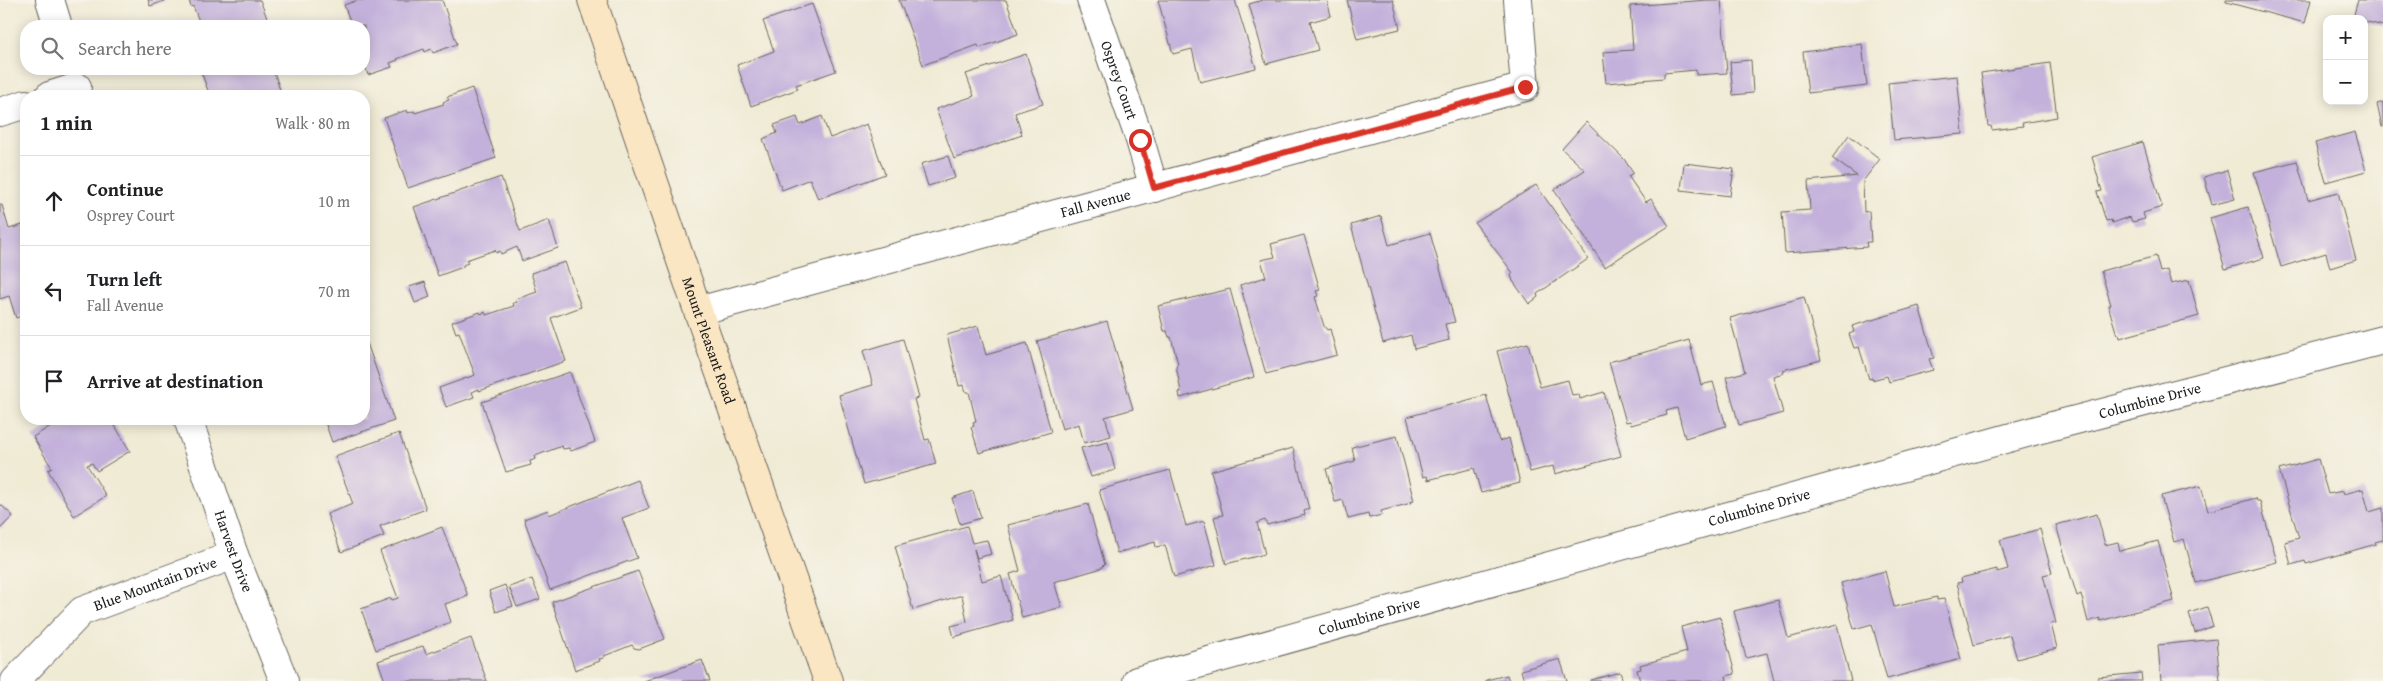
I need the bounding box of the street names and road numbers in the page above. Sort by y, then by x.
street label: Osprey Court [1096,38,1143,123]
street label: Fall Avenue [1058,183,1133,222]
street label: Mount Pleasant Road [677,274,741,407]
street label: Columbine Drive [2096,377,2203,424]
street label: Columbine Drive [1706,483,1812,531]
street label: Harvest Drive [210,508,259,595]
street label: Blue Mountain Drive [91,551,220,616]
street label: Columbine Drive [1316,592,1422,640]

